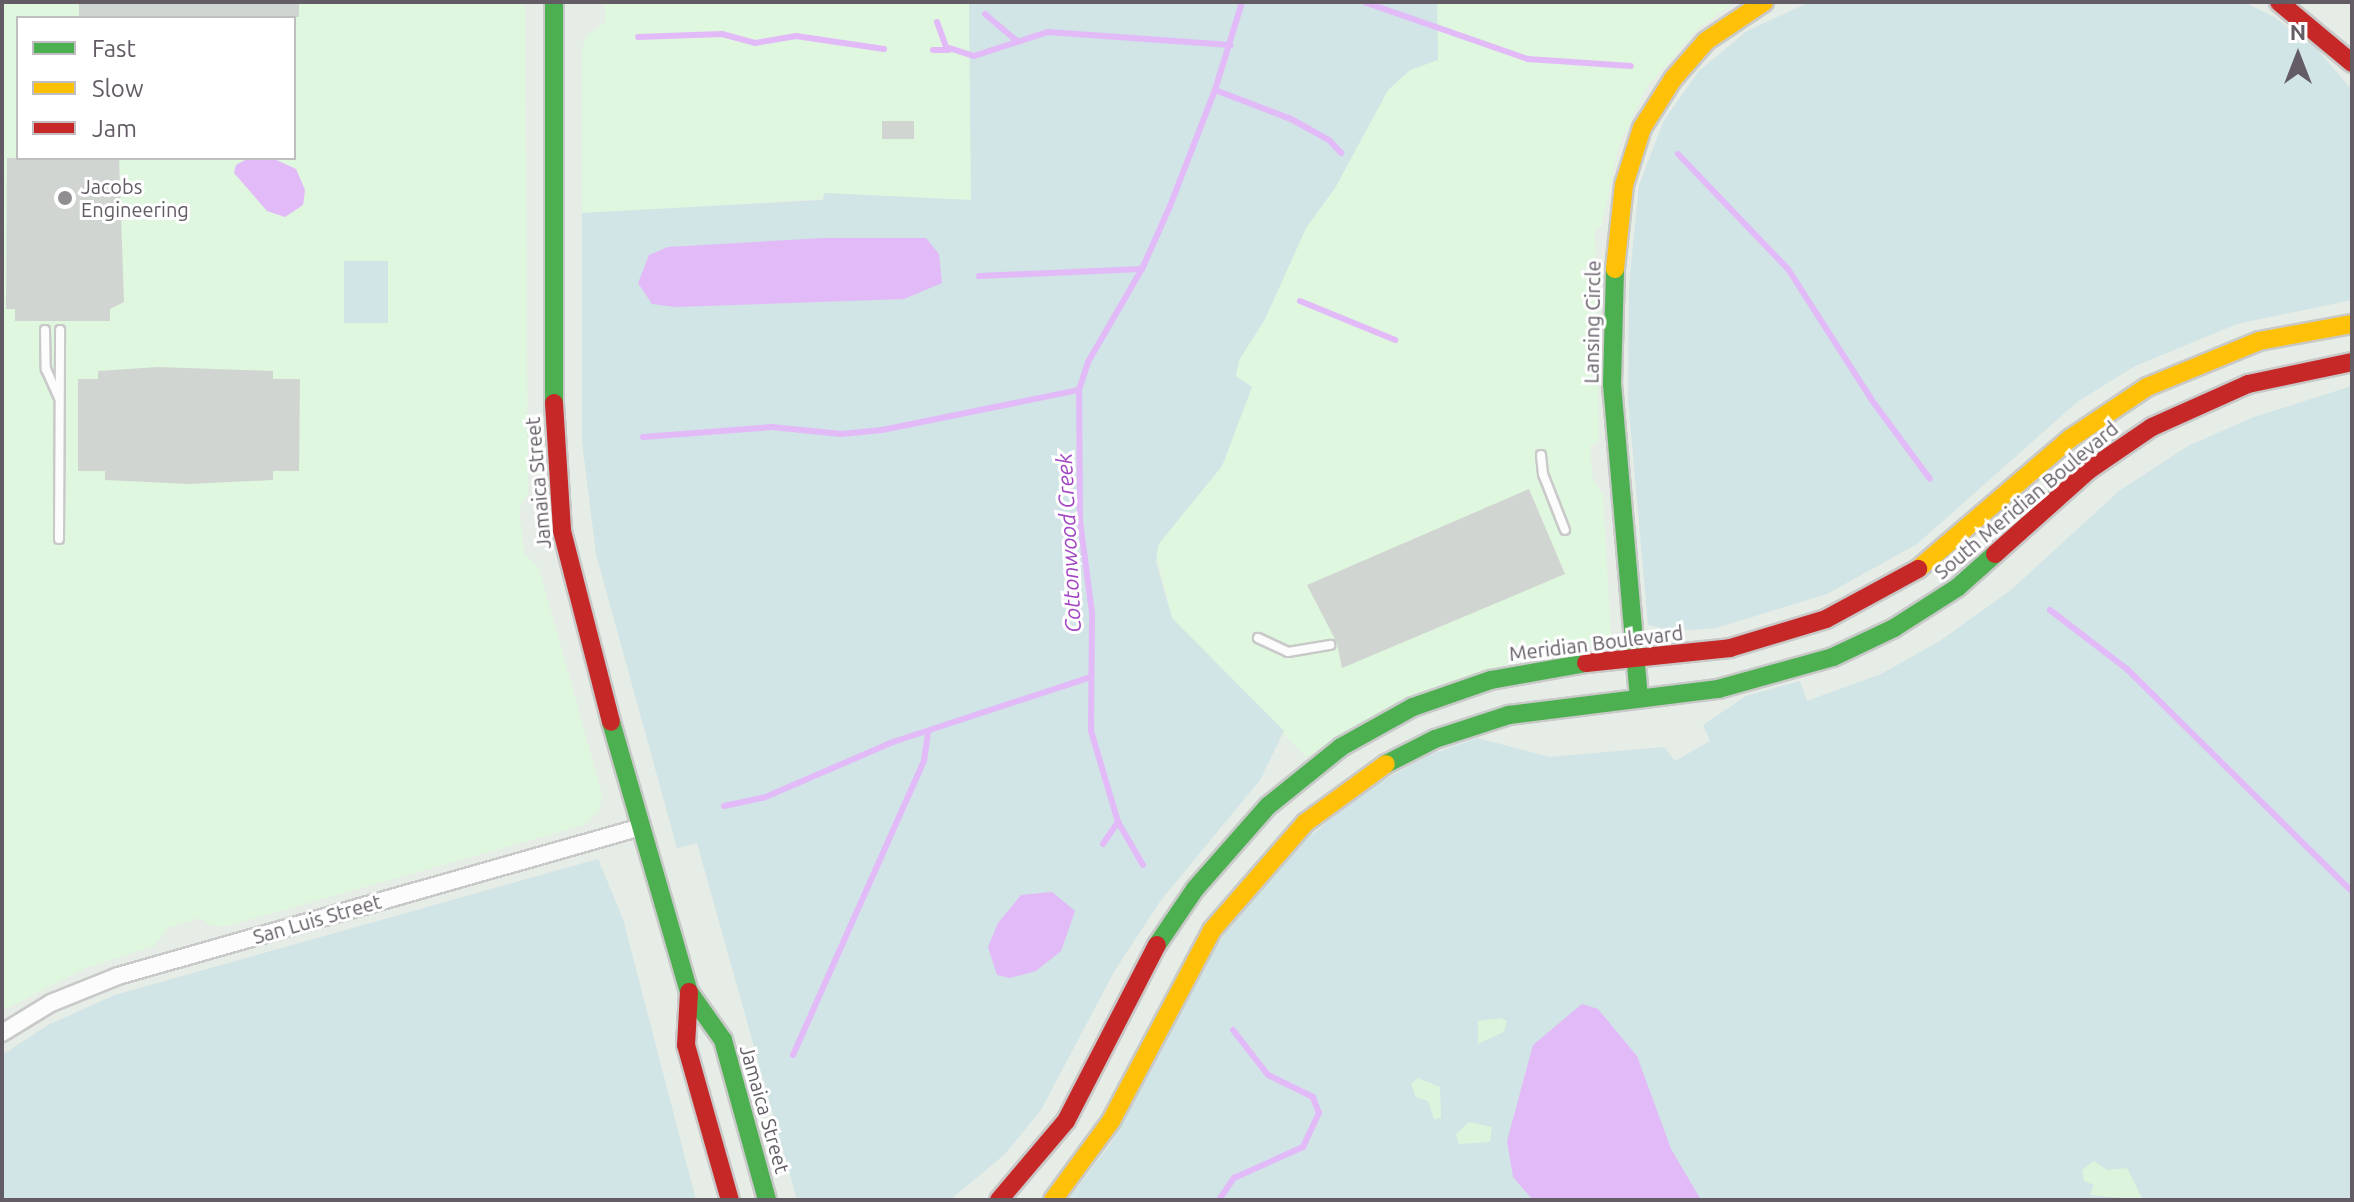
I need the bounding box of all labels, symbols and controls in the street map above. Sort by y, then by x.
legend [16,16,296,160]
north arrow [2258,16,2338,96]
text: N [2290,19,2306,44]
text: Fast [92,35,136,62]
text: Slow [92,75,144,102]
text: Jam [92,115,137,142]
place label: Jacobs Engineering [81,174,189,221]
marker: Jacobs Engineering [56,189,74,207]
street label: Lansing Circle [1579,260,1605,384]
street label: Jamaica Street [520,416,556,550]
street label: South Meridian Boulevard [1929,416,2123,584]
water label: Cottonwood Creek [1050,452,1086,634]
street label: Meridian Boulevard [1508,620,1684,666]
street label: San Luis Street [250,889,384,949]
street label: Jamaica Street [735,1042,795,1176]

